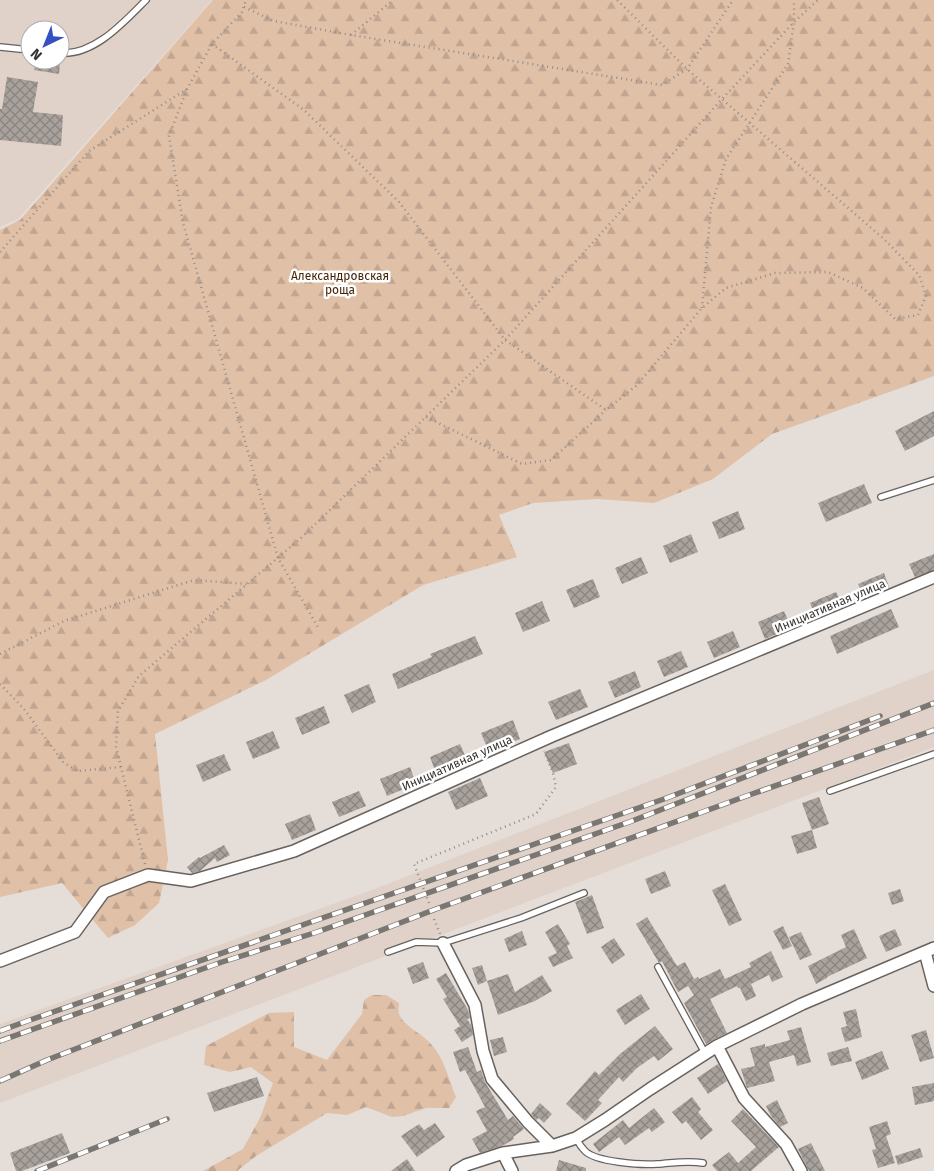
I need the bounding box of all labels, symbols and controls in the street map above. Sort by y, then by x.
north arrow [20,20,70,70]
text: N [27,45,46,64]
park label: Александровская роща [291,269,389,297]
street label: Инициативная улица [772,576,888,636]
street label: Инициативная улица [400,732,514,794]

